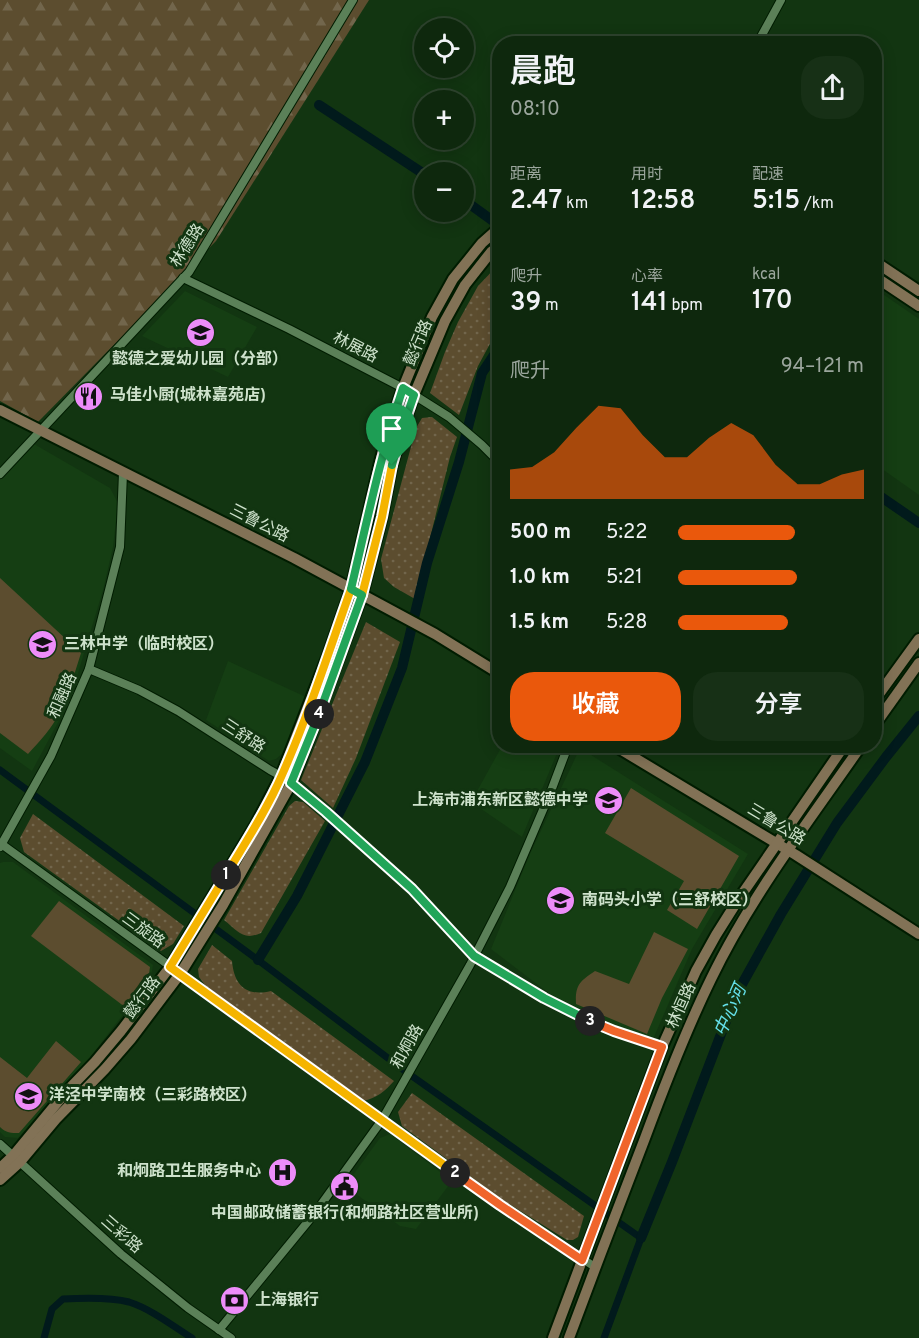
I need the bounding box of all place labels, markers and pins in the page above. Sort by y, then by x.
school or university icon: 懿德之爱幼儿园（分部） [184,316,216,348]
place label: 懿德之爱幼儿园（分部） [112,349,288,370]
restaurant icon: 马佳小厨(城林嘉苑店) [73,380,105,412]
place label: 马佳小厨(城林嘉苑店) [110,385,266,406]
pin [366,403,417,465]
school or university icon: 三林中学（临时校区） [27,629,59,661]
place label: 三林中学（临时校区） [64,634,224,655]
pin: 4 [304,699,334,729]
school or university icon: 上海市浦东新区懿德中学 [593,785,625,817]
place label: 上海市浦东新区懿德中学 [412,790,588,811]
pin: 1 [211,860,241,890]
school or university icon: 南码头小学（三舒校区） [545,885,577,917]
place label: 南码头小学（三舒校区） [582,890,758,911]
pin: 3 [575,1006,605,1036]
school or university icon: 洋泾中学南校（三彩路校区） [12,1080,44,1112]
place label: 洋泾中学南校（三彩路校区） [49,1085,257,1106]
hospital icon: 和炯路卫生服务中心 [266,1156,298,1188]
pin: 2 [440,1158,470,1188]
place label: 和炯路卫生服务中心 [117,1162,261,1182]
public building icon: 中国邮政储蓄银行(和炯路社区营业所) [329,1170,361,1202]
place label: 中国邮政储蓄银行(和炯路社区营业所) [211,1203,479,1224]
bank icon: 上海银行 [218,1285,250,1317]
place label: 上海银行 [255,1291,319,1311]

